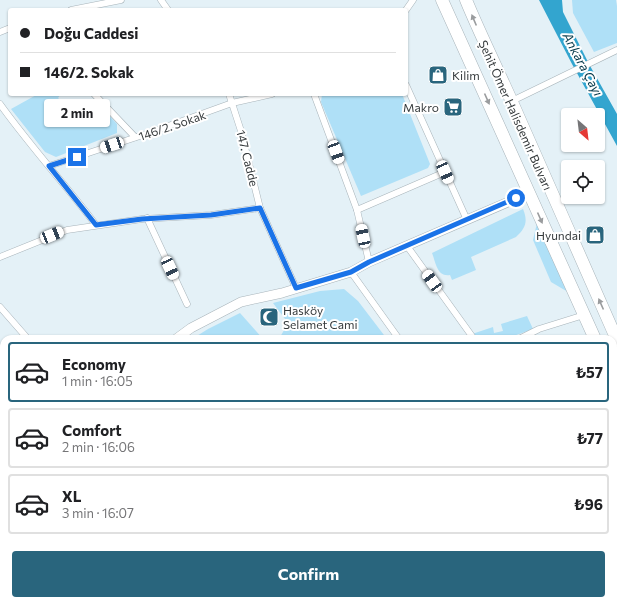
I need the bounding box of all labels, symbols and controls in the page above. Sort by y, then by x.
one-way arrow [471,14,477,25]
text: Doğu Caddesi [44,24,138,42]
water label: Ankara Çayı [559,28,607,99]
street label: Şehit Ömer Halisdemir Bulvarı [477,38,555,192]
text: 146/2. Sokak [44,63,134,81]
shop icon: Kilim [427,64,449,86]
place label: Kilim [452,68,480,82]
one-way arrow [484,94,490,105]
supermarket icon: Makro [442,96,464,118]
callout: 2 min [44,99,110,127]
place label: Makro [403,100,439,114]
text: 2 min [61,105,93,121]
street label: 146/2. Sokak [137,107,208,143]
north arrow [561,108,605,152]
map controls [561,108,605,204]
street label: 147. Cadde [234,128,262,188]
car [99,136,125,154]
car [326,139,346,165]
route end [68,148,86,166]
car [435,159,455,185]
button: locate [561,160,605,204]
route start [507,189,525,207]
one-way arrow [537,212,543,224]
car [355,223,371,249]
shop icon: Hyundai [584,224,606,246]
car [39,225,65,245]
place label: Hyundai [536,228,581,242]
car [159,255,181,281]
car [420,268,444,294]
one-way arrow [598,299,604,310]
place label: Hasköy Selamet Cami [283,303,358,331]
mosque icon: Hasköy Selamet Cami [258,306,280,328]
icon: car [14,354,50,390]
text: Economy [62,355,126,373]
text: ₺57 [575,363,603,381]
text: 1 min · 16:05 [62,373,133,389]
icon: car [14,420,50,456]
text: Comfort [62,421,122,439]
text: ₺77 [577,429,603,447]
text: 2 min · 16:06 [62,439,135,455]
icon: car [14,486,50,522]
text: XL [62,487,81,505]
text: ₺96 [574,495,603,513]
text: 3 min · 16:07 [62,505,134,521]
button: Confirm [12,551,605,597]

